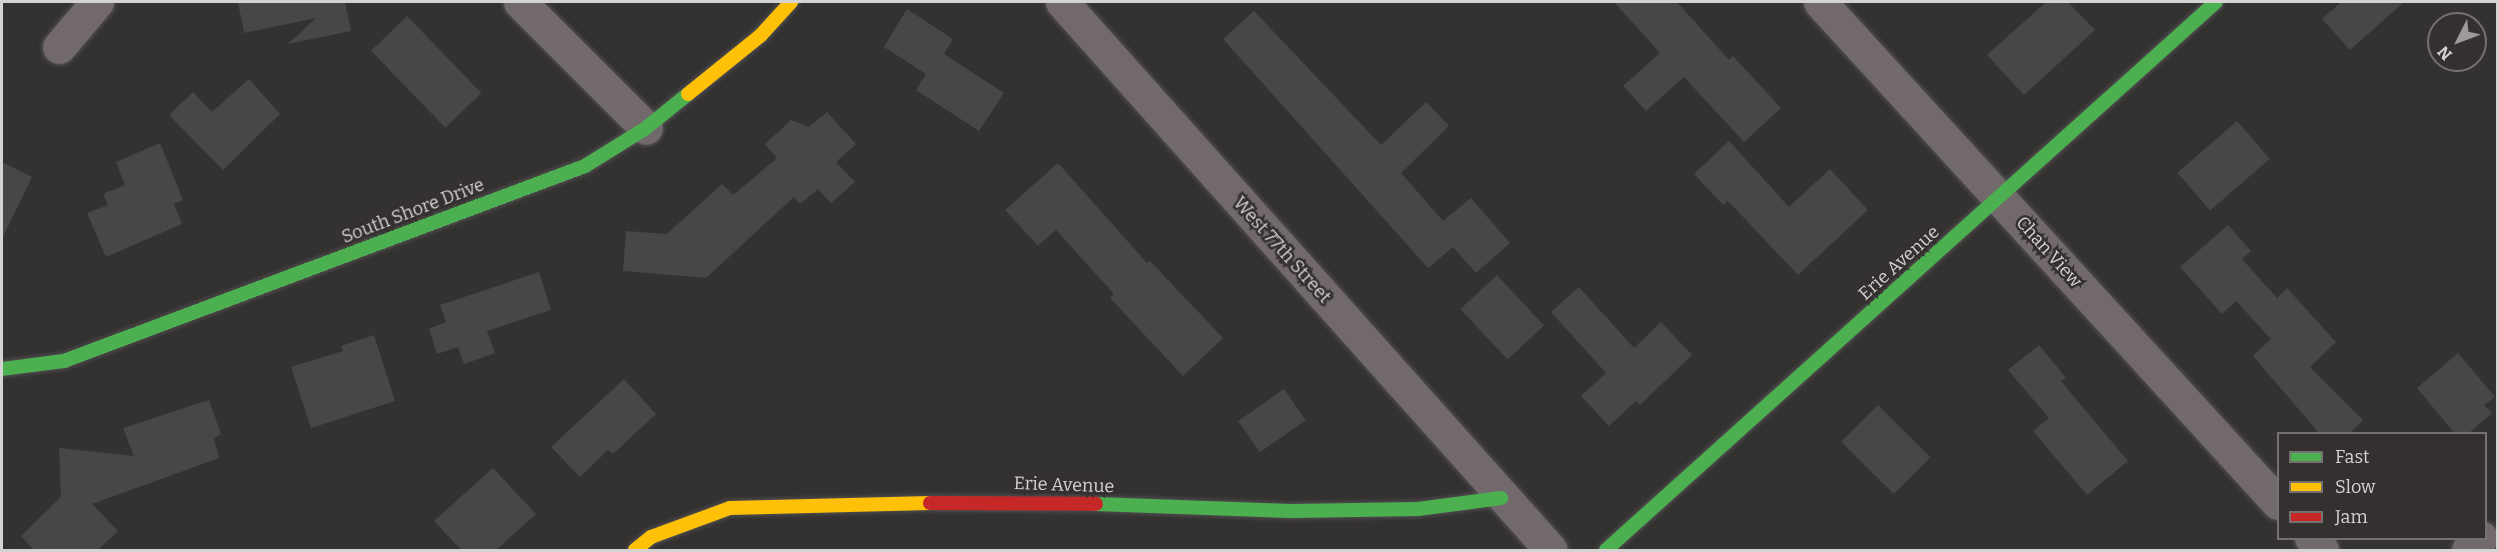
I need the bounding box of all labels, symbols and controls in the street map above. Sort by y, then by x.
north arrow [2427,12,2487,72]
text: N [2434,42,2456,64]
street label: South Shore Drive [339,174,487,248]
street label: West 77th Street [1229,192,1335,308]
street label: Chan View [2012,212,2086,292]
street label: Erie Avenue [1854,221,1944,305]
legend [2277,432,2487,540]
text: Fast [2335,446,2370,468]
street label: Erie Avenue [1013,472,1115,498]
text: Slow [2335,476,2375,498]
text: Jam [2335,506,2368,528]

